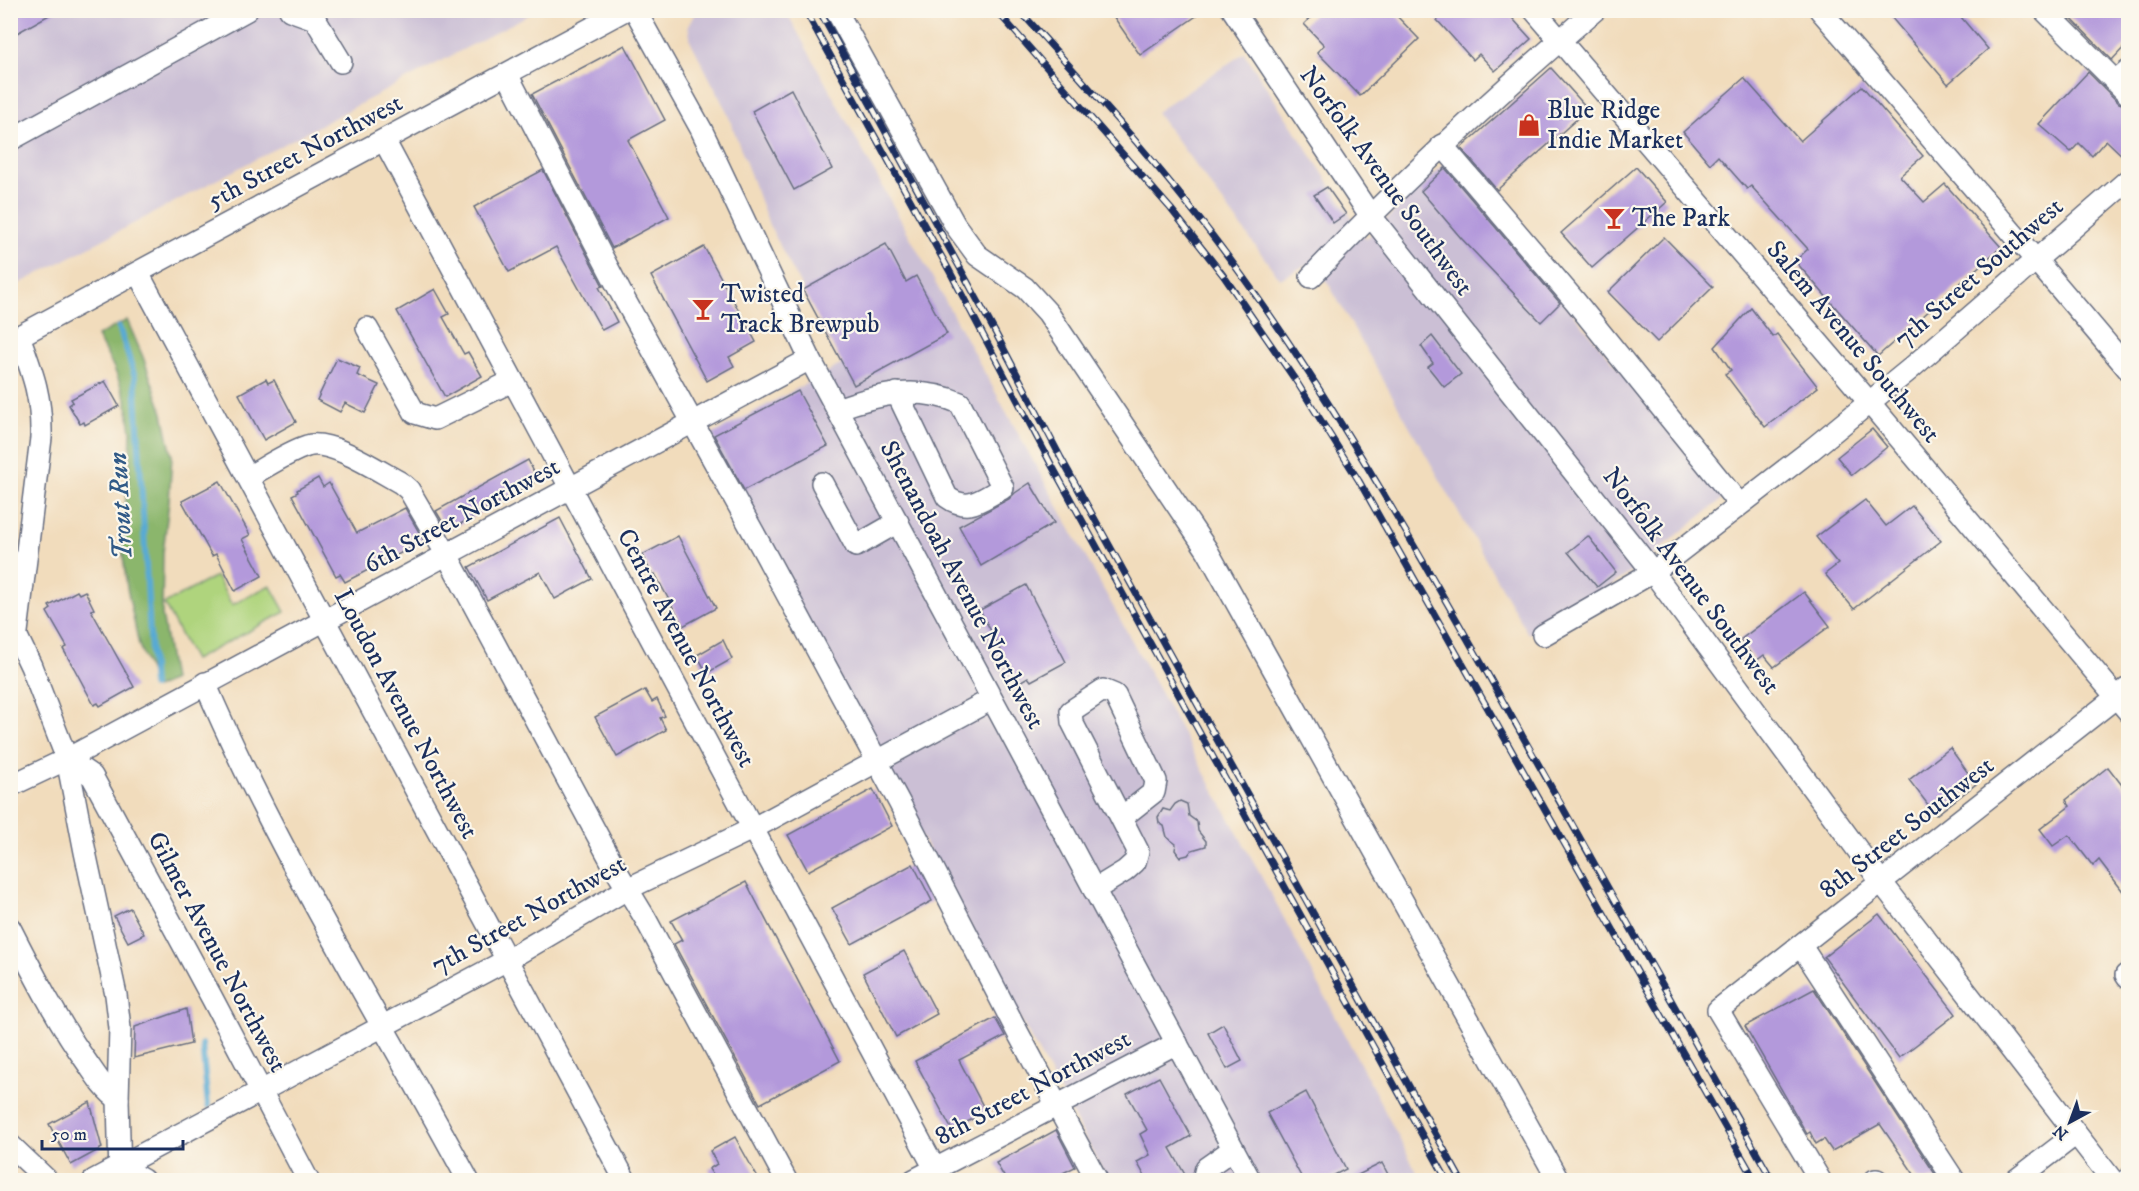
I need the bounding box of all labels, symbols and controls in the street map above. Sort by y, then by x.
street label: Norfolk Avenue Southwest [1292,60,1480,302]
street label: 5th Street Northwest [202,87,408,217]
place label: Blue Ridge Indie Market [1547,94,1683,157]
shop icon: Blue Ridge Indie Market [1516,112,1542,138]
street label: 7th Street Southwest [1888,191,2070,355]
place label: The Park [1632,202,1730,235]
bar icon: The Park [1601,205,1627,231]
street label: Salem Avenue Southwest [1759,234,1947,450]
place label: Twisted Track Brewpub [721,278,880,341]
bar icon: Twisted Track Brewpub [690,296,716,322]
street label: Shenandoah Avenue Northwest [872,435,1052,735]
street label: 6th Street Northwest [358,450,566,582]
water label: Trout Run [101,451,141,561]
street label: Norfolk Avenue Southwest [1595,461,1787,701]
street label: Centre Avenue Northwest [609,523,763,773]
street label: Loudon Avenue Northwest [326,583,486,845]
street label: 8th Street Southwest [1813,750,2001,906]
street label: Gilmer Avenue Northwest [140,826,294,1078]
street label: 7th Street Northwest [426,848,632,982]
street label: 8th Street Northwest [930,1023,1136,1153]
north arrow [2040,1092,2100,1152]
scale bar [42,1113,183,1151]
text: N [2049,1121,2072,1144]
text: 50 m [51,1124,87,1146]

